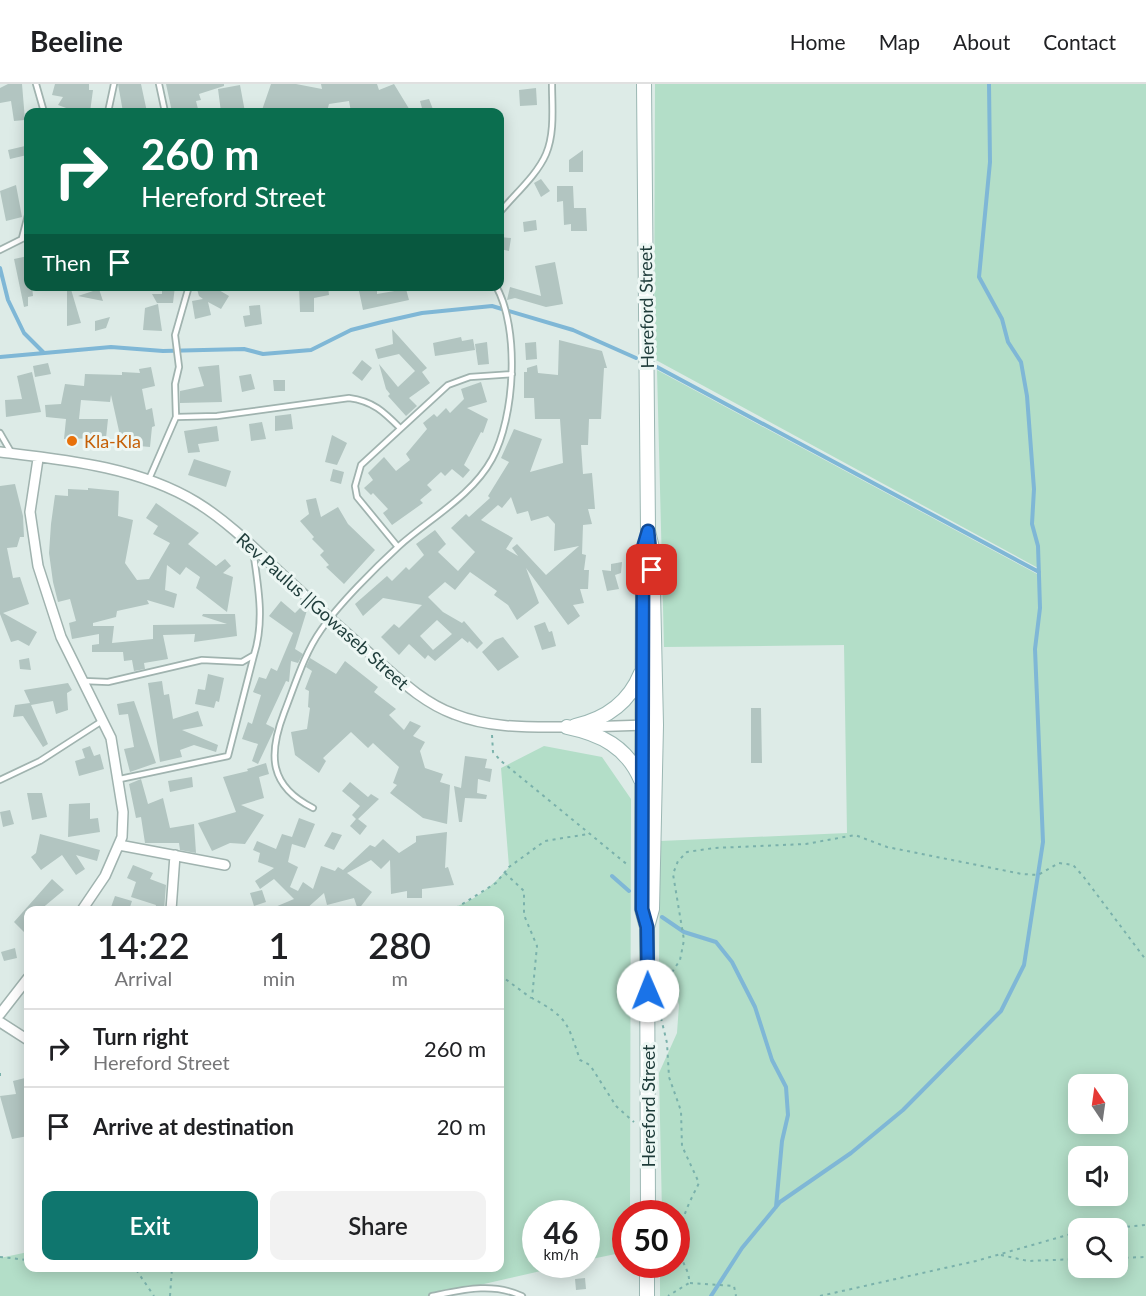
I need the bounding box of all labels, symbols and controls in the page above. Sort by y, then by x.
text: Beeline [30,24,123,58]
text: Home [790,29,846,54]
text: Map [879,29,920,54]
text: About [953,29,1010,54]
text: Contact [1043,29,1116,54]
text: 260 m [141,129,259,179]
icon: right [42,132,120,210]
text: Hereford Street [141,180,326,213]
street label: Hereford Street [634,245,658,369]
icon: arrive [103,246,136,279]
text: Then [42,249,91,276]
place label: Kla-Kla [84,430,141,452]
marker: Kla-Kla [65,434,79,448]
street label: Rev Paulus ǁGowaseb Street [232,528,414,695]
pin [626,544,677,595]
icon: arrive [635,553,668,586]
text: 14:22 [97,923,190,967]
text: 1 [269,923,289,967]
text: 280 [368,923,431,967]
position arrow [616,959,680,1023]
text: Arrival [115,966,172,990]
text: min [263,966,295,990]
text: m [391,966,408,990]
text: Turn right [93,1023,188,1050]
icon: right [42,1032,75,1065]
text: 260 m [424,1035,486,1062]
street label: Hereford Street [637,1044,659,1168]
text: Hereford Street [93,1050,230,1074]
north arrow [1068,1074,1128,1134]
map controls [1068,1074,1128,1278]
icon: arrive [42,1110,75,1143]
text: Arrive at destination [93,1113,294,1140]
text: 20 m [437,1113,486,1140]
button: sound [1068,1146,1128,1206]
button: Exit [42,1191,258,1260]
button: Share [270,1191,486,1260]
speed limit sign: 50 [612,1200,690,1278]
text: 46 [544,1214,578,1250]
button: search [1068,1218,1128,1278]
text: km/h [543,1245,579,1263]

